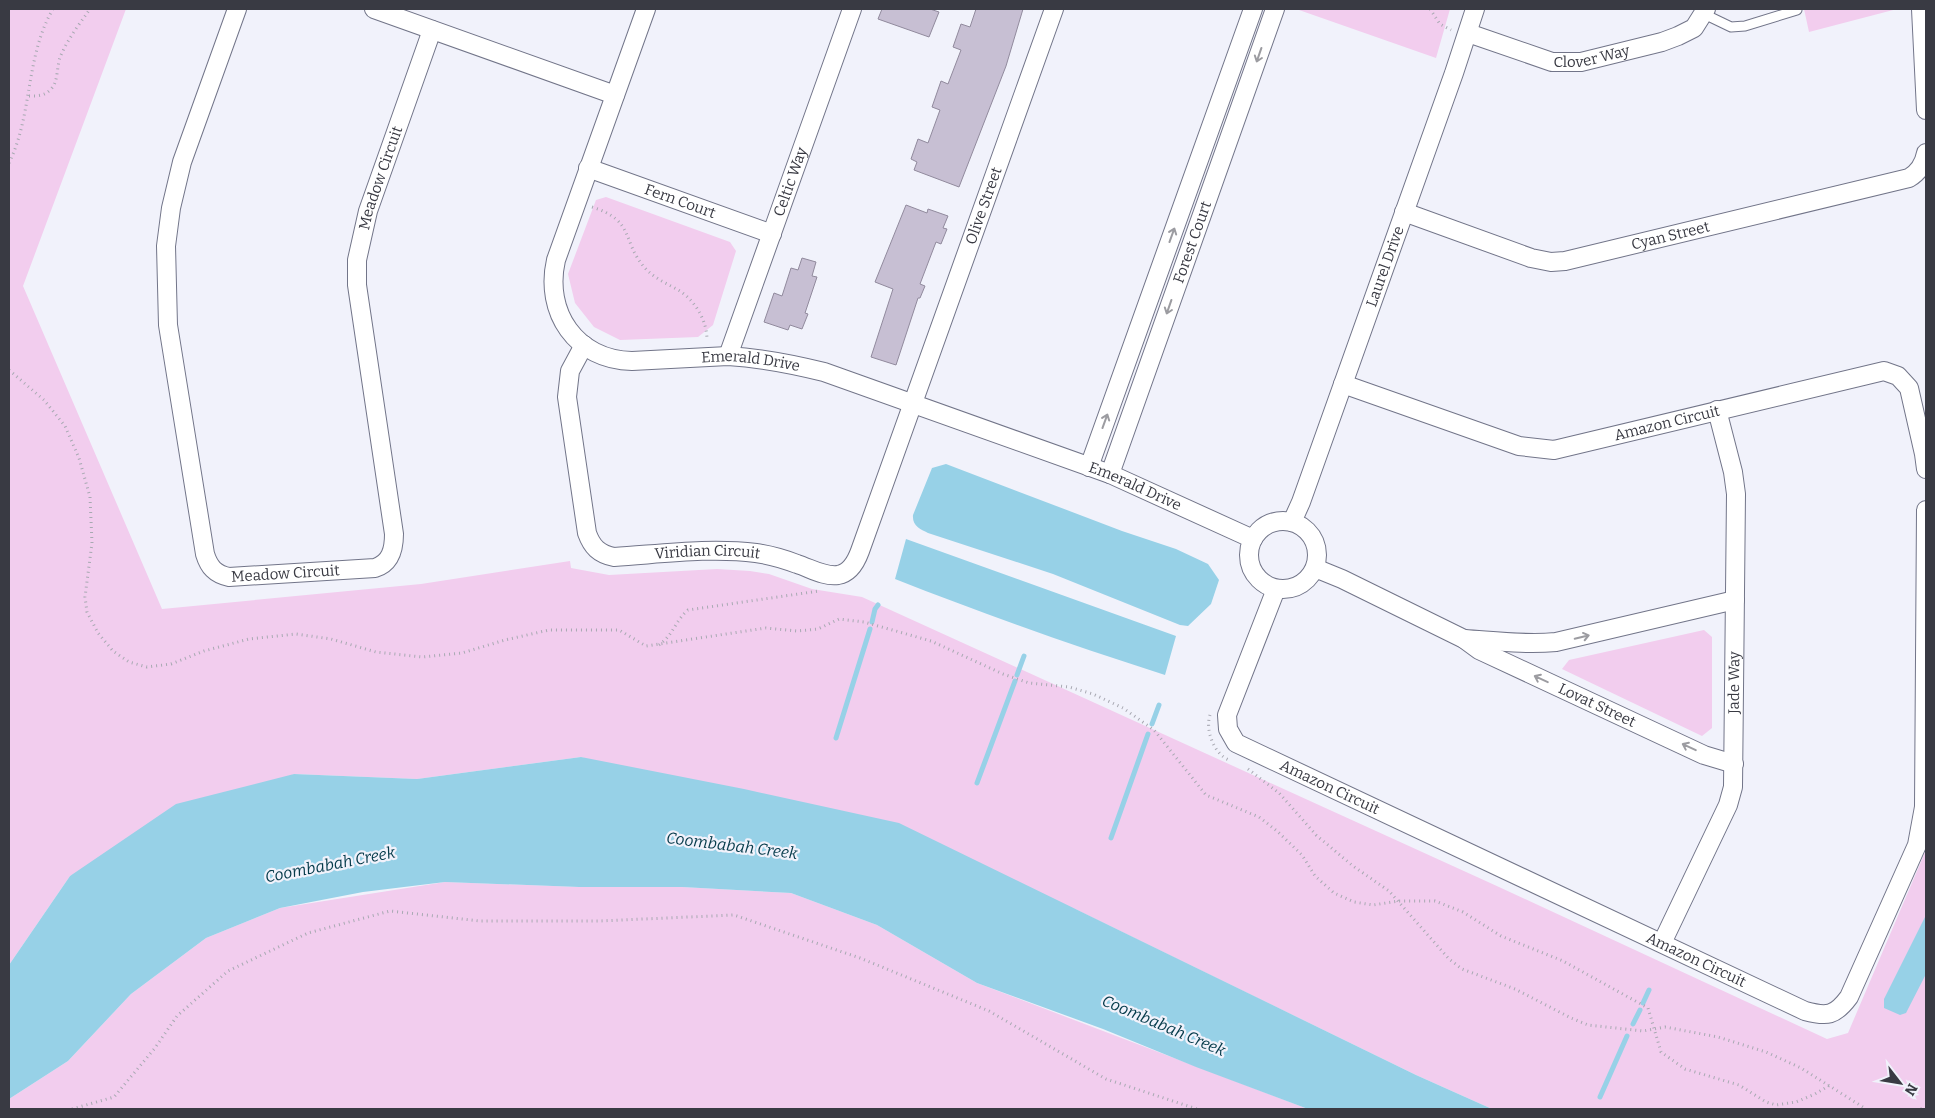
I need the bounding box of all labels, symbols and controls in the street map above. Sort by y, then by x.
street label: Clover Way [1554,41,1632,71]
one-way arrow [1254,46,1263,62]
street label: Meadow Circuit [355,123,406,232]
street label: Celtic Way [770,145,811,219]
street label: Olive Street [962,164,1006,247]
street label: Fern Court [642,180,719,222]
street label: Forest Court [1169,198,1215,286]
street label: Cyan Street [1629,217,1712,254]
street label: Laurel Drive [1362,224,1408,309]
one-way arrow [1168,227,1177,243]
one-way arrow [1164,299,1173,314]
street label: Emerald Drive [701,347,802,375]
street label: Amazon Circuit [1612,402,1722,444]
one-way arrow [1101,413,1110,429]
street label: Emerald Drive [1086,458,1184,514]
street label: Viridian Circuit [654,542,762,563]
street label: Meadow Circuit [231,561,341,586]
one-way arrow [1573,632,1589,641]
street label: Jade Way [1725,651,1743,715]
one-way arrow [1534,673,1549,683]
street label: Lovat Street [1556,679,1639,731]
one-way arrow [1682,742,1697,752]
street label: Amazon Circuit [1277,756,1383,819]
water label: Coombabah Creek [665,828,799,863]
water label: Coombabah Creek [263,842,397,886]
street label: Amazon Circuit [1643,929,1749,991]
water label: Coombabah Creek [1099,991,1229,1060]
north arrow [1875,1058,1925,1108]
text: N [1901,1080,1921,1099]

